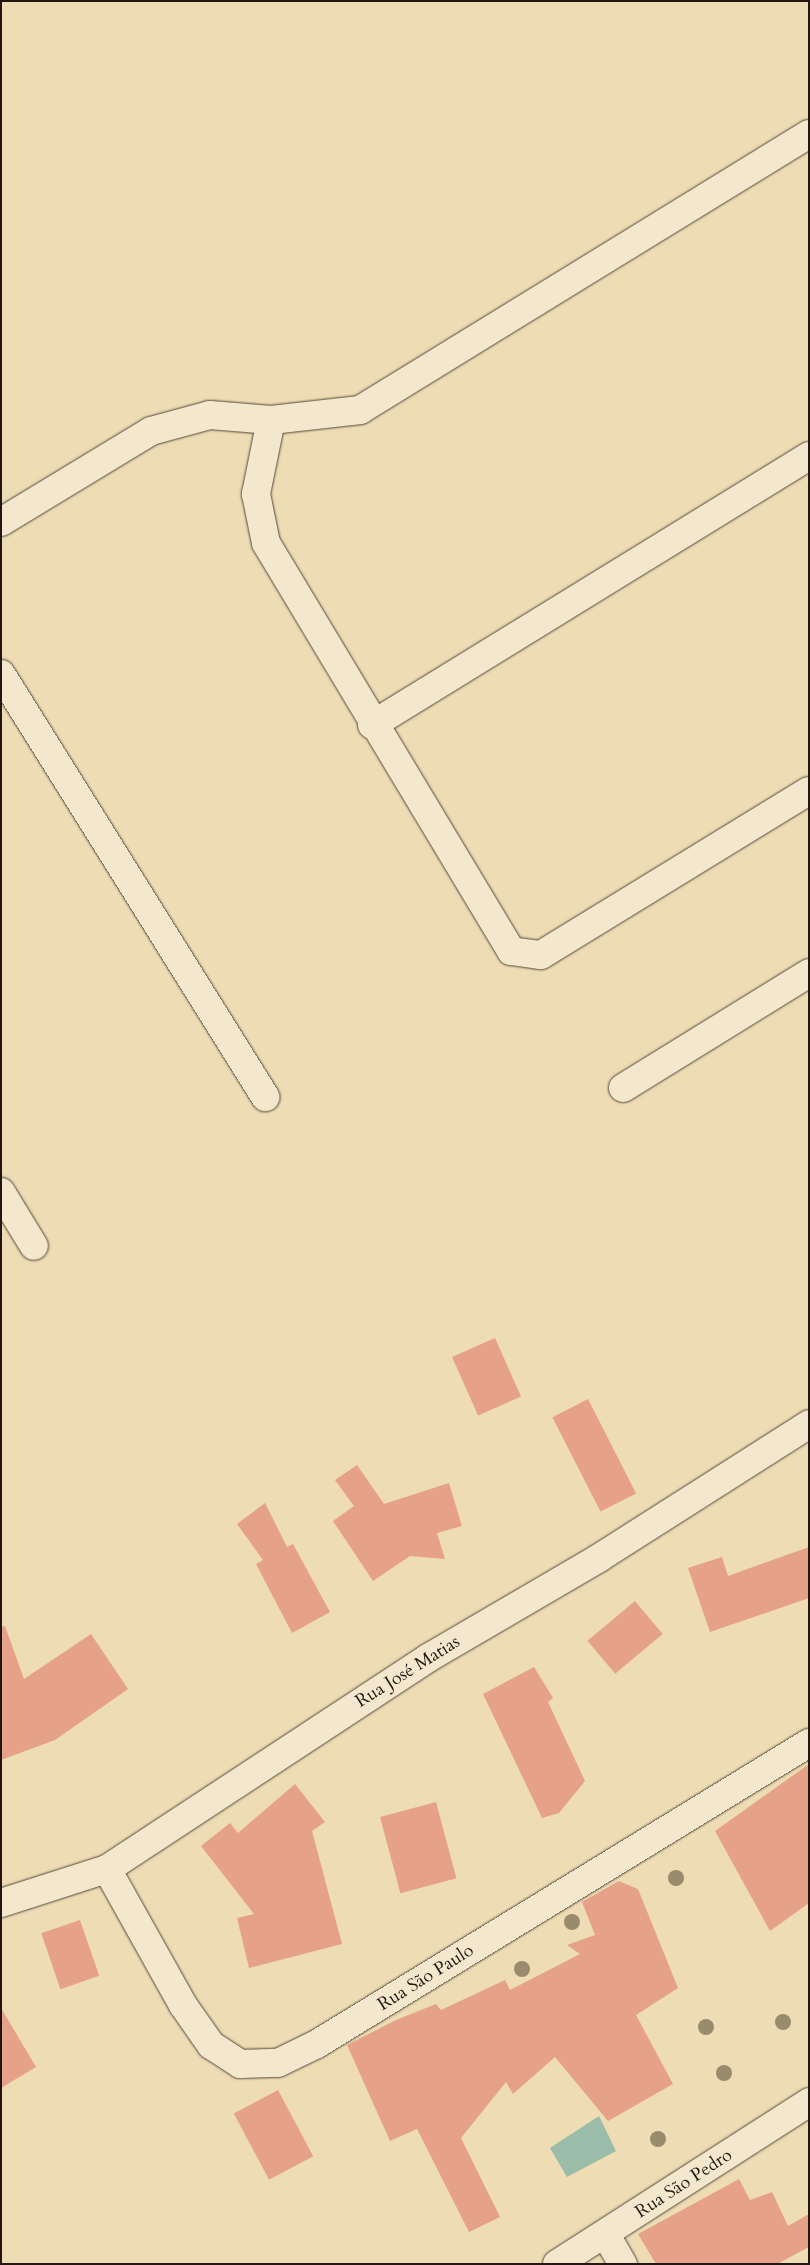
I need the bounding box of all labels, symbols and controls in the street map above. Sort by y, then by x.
street label: Rua José Matias [352,1631,464,1713]
street label: Rua São Paulo [374,1940,478,2016]
street label: Rua São Pedro [632,2145,736,2223]

